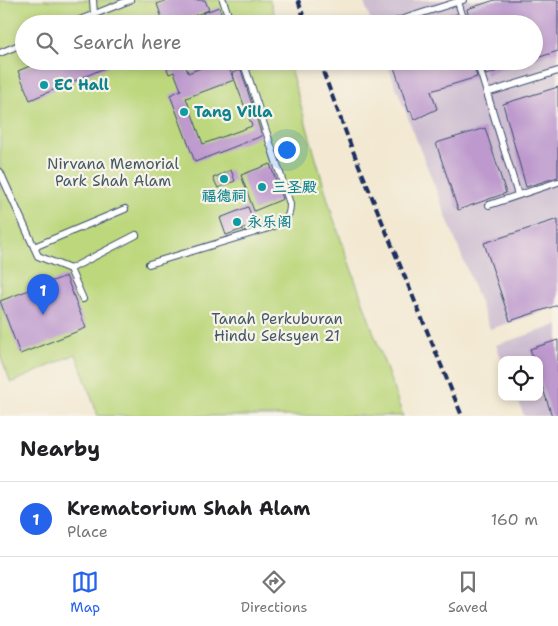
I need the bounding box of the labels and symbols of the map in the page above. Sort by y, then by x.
place label: EC Hall [54,75,109,95]
marker: EC Hall [38,79,50,91]
place label: Tang Villa [194,102,273,122]
marker: Tang Villa [178,106,190,118]
your location [274,137,300,163]
park label: Nirvana Memorial Park Shah Alam [47,154,179,191]
marker: 福德祠 [218,173,230,185]
place label: 三圣殿 [272,177,317,197]
marker: 三圣殿 [256,181,268,193]
place label: 福德祠 [201,186,247,206]
place label: 永乐阁 [247,212,292,232]
marker: 永乐阁 [231,216,243,228]
pin: 1 [27,274,59,315]
park label: Tanah Perkuburan Hindu Seksyen 21 [211,309,343,346]

